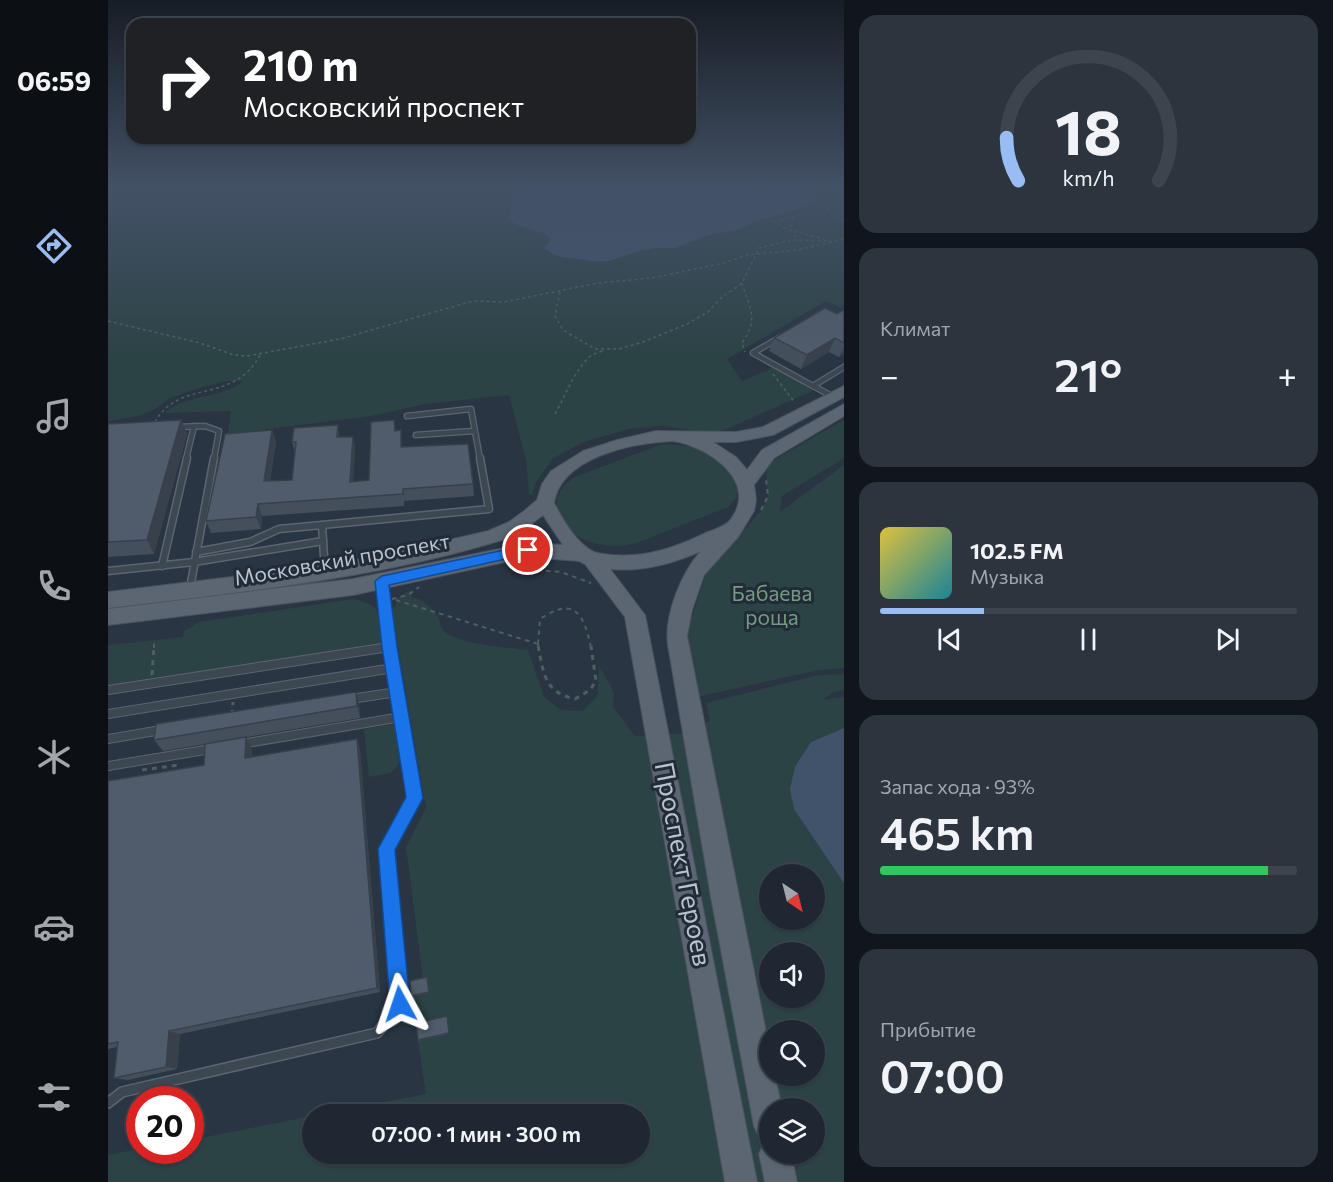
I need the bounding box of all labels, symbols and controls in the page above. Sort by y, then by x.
text: 210 m [243,38,358,90]
icon: right [144,42,222,120]
text: 06:59 [17,64,91,97]
text: Московский проспект [243,90,524,123]
text: 18 [1055,92,1122,168]
text: km/h [1062,165,1115,191]
icon: directions [33,225,75,267]
text: Климат [880,316,950,340]
text: 21° [1054,346,1122,401]
text: − [880,354,899,395]
text: + [1278,354,1297,395]
icon: music [33,395,75,437]
pin [502,524,553,575]
street label: Московский проспект [232,527,452,590]
icon: arrive [511,533,544,566]
text: 102.5 FM [970,537,1064,564]
text: Музыка [970,564,1044,588]
icon: phone [33,565,75,607]
park label: Бабаева роща [732,580,812,629]
icon: previous [933,623,966,656]
icon: pause [1072,623,1105,656]
icon: next [1211,623,1244,656]
icon: climate [33,736,75,778]
street label: Проспект Героев [649,759,719,968]
text: Запас хода · 93% [880,774,1035,798]
text: 465 km [880,804,1034,859]
north arrow [759,864,825,930]
map controls [759,864,825,1164]
icon: car [33,906,75,948]
button: sound [759,942,825,1008]
position arrow [368,972,432,1036]
text: Прибытие [880,1017,976,1041]
button: search [759,1020,825,1086]
text: 07:00 [880,1047,1005,1102]
icon: filters [33,1076,75,1118]
speed limit sign: 20 [126,1086,204,1164]
button: layers [759,1098,825,1164]
text: 07:00 · 1 мин · 300 m [371,1120,581,1147]

